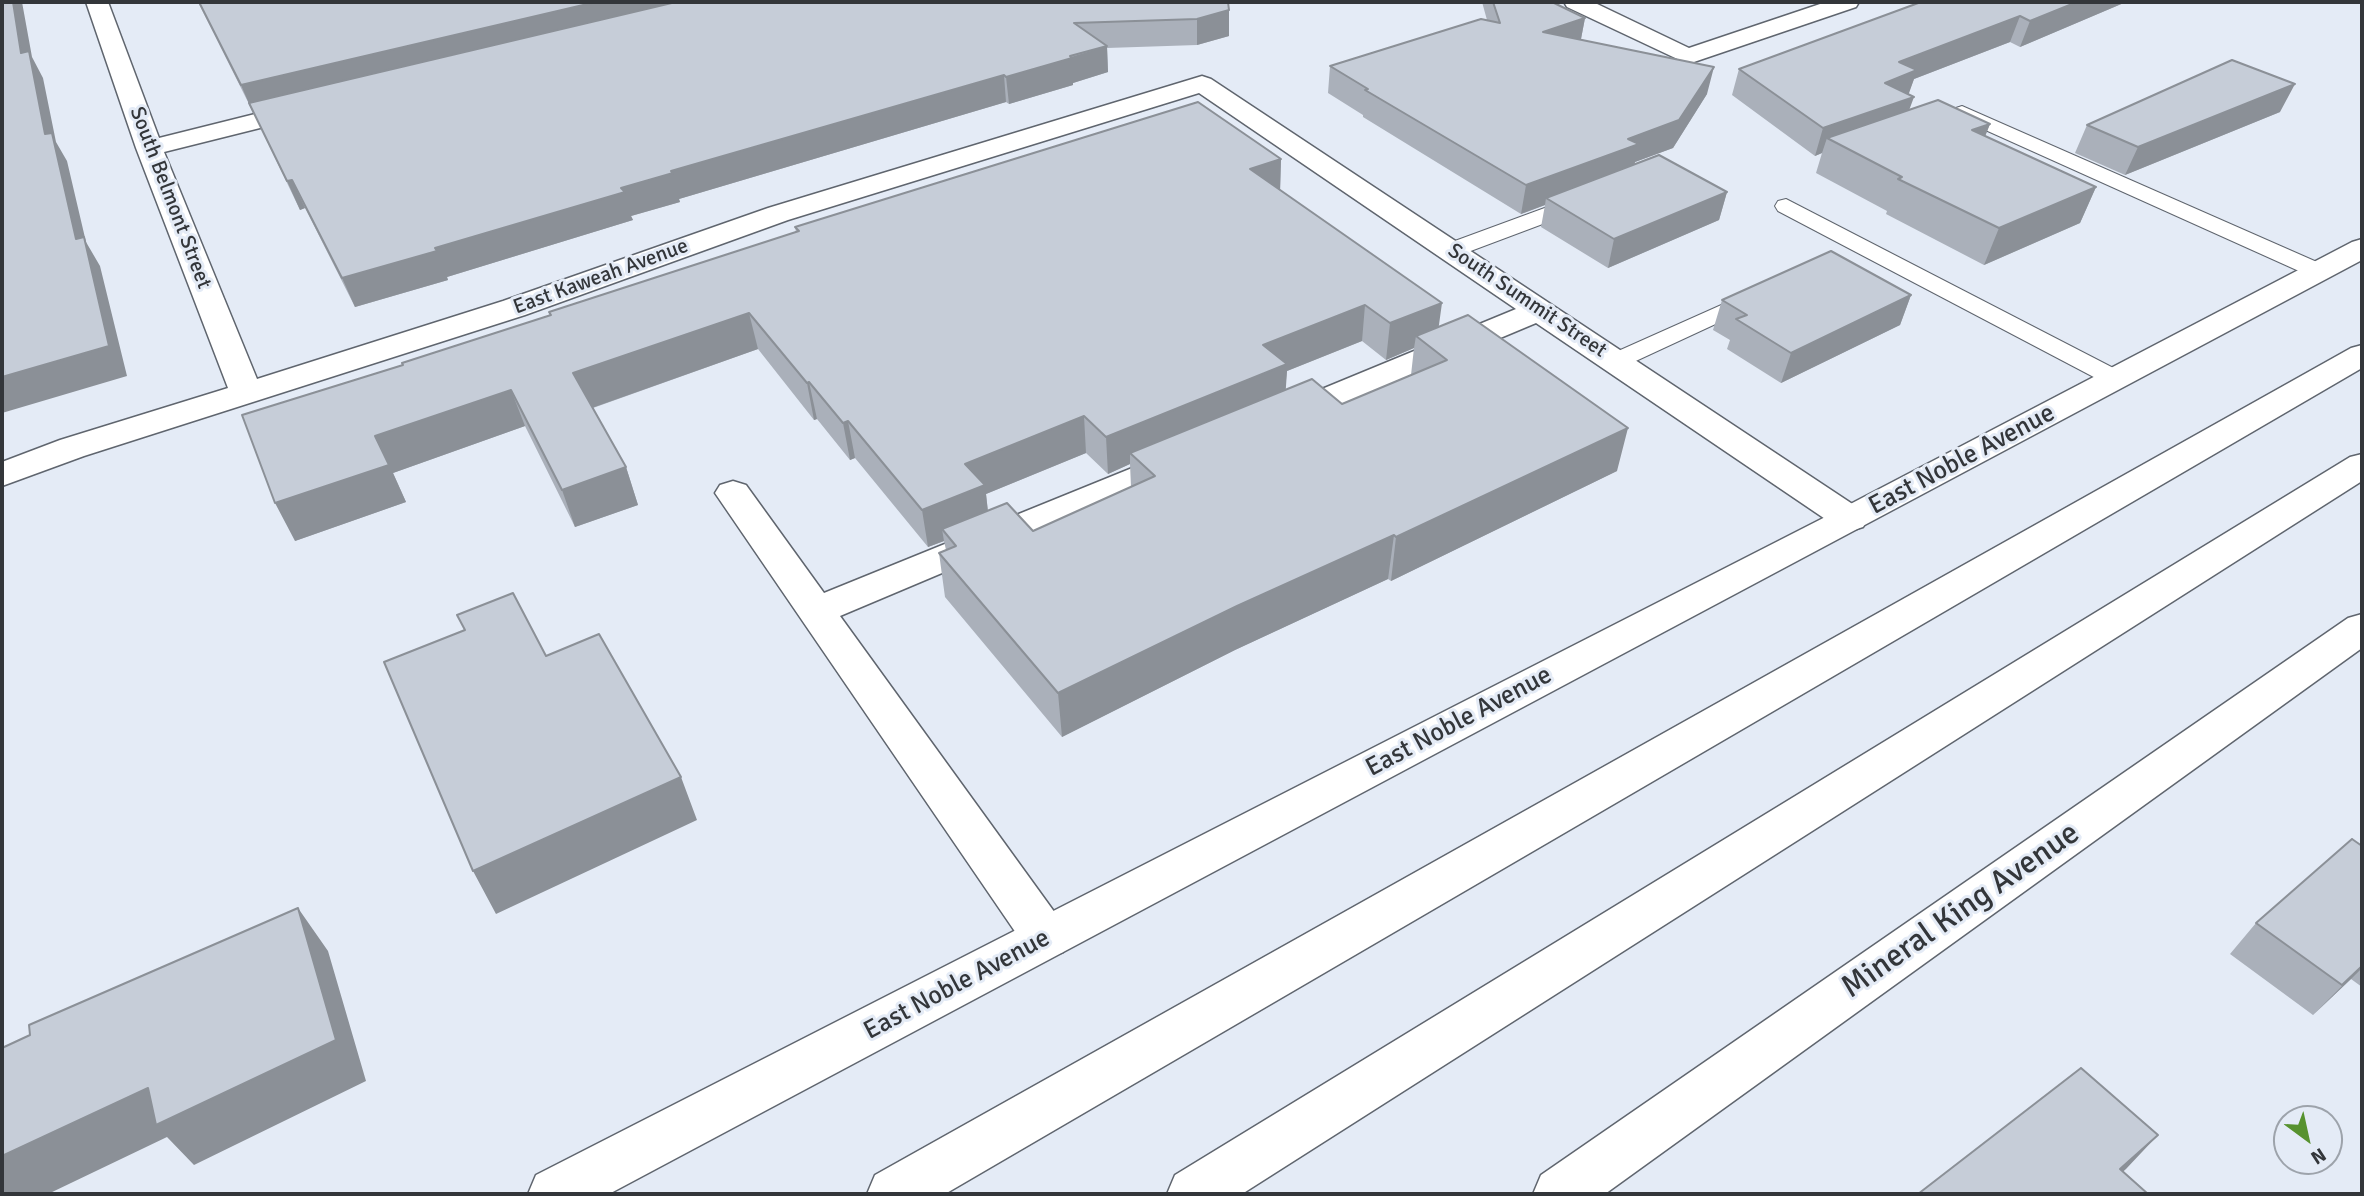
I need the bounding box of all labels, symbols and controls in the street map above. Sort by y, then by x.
street label: South Belmont Street [124,104,216,292]
street label: East Kaweah Avenue [510,234,692,320]
street label: South Summit Street [1443,238,1611,364]
street label: East Noble Avenue [1864,398,2060,522]
street label: East Noble Avenue [1361,660,1557,784]
street label: Mineral King Avenue [1835,815,2087,1007]
street label: East Noble Avenue [859,923,1055,1047]
north arrow [2273,1105,2343,1175]
text: N [2306,1142,2330,1170]

